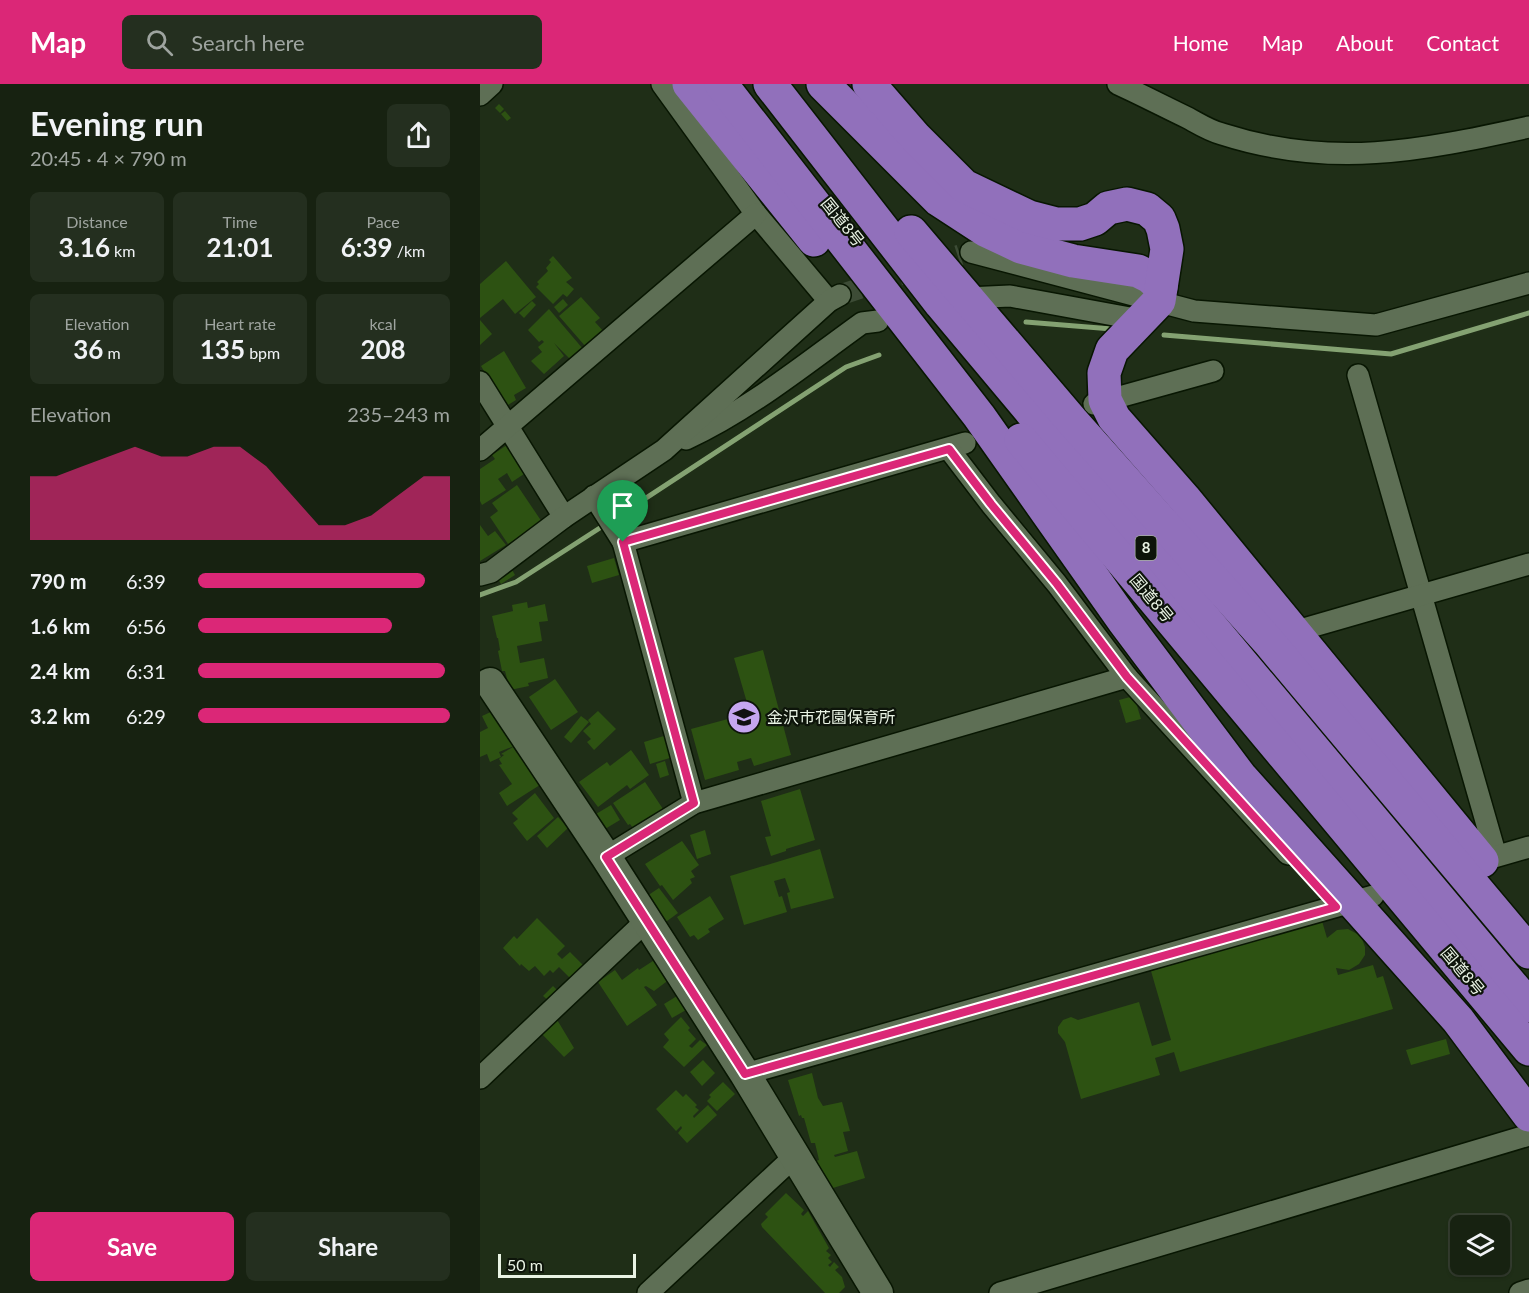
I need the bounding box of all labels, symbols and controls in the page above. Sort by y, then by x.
search box [122,15,542,69]
text: Map [30,25,86,59]
icon: search [143,26,176,59]
text: Search here [191,29,305,56]
text: Home [1173,30,1229,55]
text: Map [1262,30,1303,55]
text: About [1336,30,1393,55]
text: Contact [1426,30,1499,55]
text: Evening run [30,103,204,143]
button: share [387,104,450,167]
text: 20:45 · 4 × 790 m [30,146,187,170]
street label: 国道8号 [818,193,869,250]
text: Distance [66,212,128,231]
text: Time [223,212,257,231]
text: Pace [366,212,400,231]
text: 3.16 [59,231,110,263]
text: 21:01 [206,231,274,263]
text: 6:39 [341,231,393,263]
text: km [110,241,135,260]
text: /km [393,241,425,260]
text: Elevation [65,314,130,333]
text: Heart rate [204,314,276,333]
text: kcal [369,314,397,333]
text: 36 [73,333,103,365]
text: 135 [200,333,245,365]
text: 208 [360,333,406,365]
text: m [103,343,121,362]
text: bpm [245,343,280,362]
text: Elevation [30,402,111,426]
text: 235–243 m [347,402,450,426]
pin [597,480,648,542]
icon: arrive [606,489,639,522]
road number: 8 [1136,536,1156,560]
text: 790 m [30,569,86,593]
text: 6:39 [126,569,166,593]
street label: 国道8号 [1127,570,1178,626]
text: 1.6 km [30,614,90,638]
text: 6:56 [126,614,166,638]
text: 2.4 km [30,659,90,683]
text: 6:31 [126,659,166,683]
school or university icon: 金沢市花園保育所 [726,699,762,735]
text: 3.2 km [30,704,90,728]
text: 6:29 [126,704,166,728]
place label: 金沢市花園保育所 [767,707,895,726]
street label: 国道8号 [1438,943,1489,999]
button: Save [30,1212,234,1281]
button: Share [246,1212,450,1281]
map controls [1450,1215,1510,1275]
button: layers [1450,1215,1510,1275]
scale bar [498,1251,636,1278]
text: 50 m [507,1255,543,1274]

